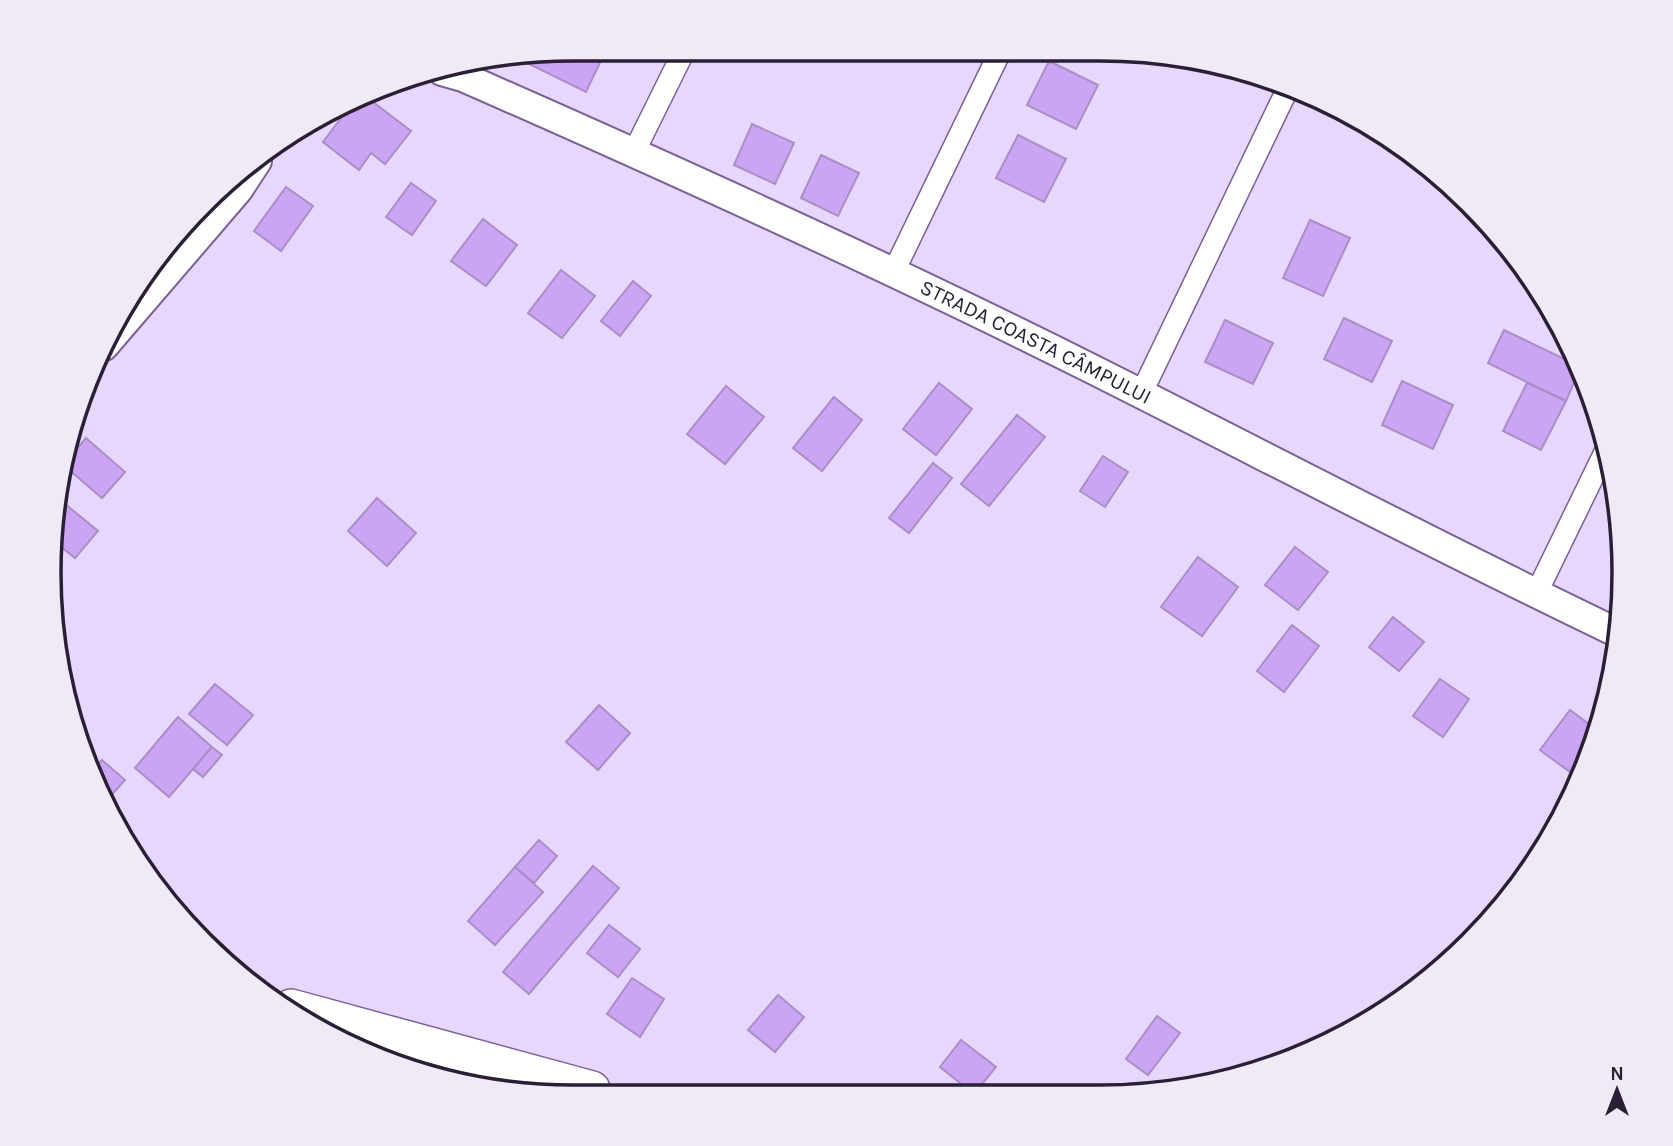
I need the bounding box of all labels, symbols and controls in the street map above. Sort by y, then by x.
street label: STRADA COASTA CÂMPULUI [916,275,1155,409]
north arrow [1582,1055,1652,1125]
text: N [1610,1063,1624,1085]

